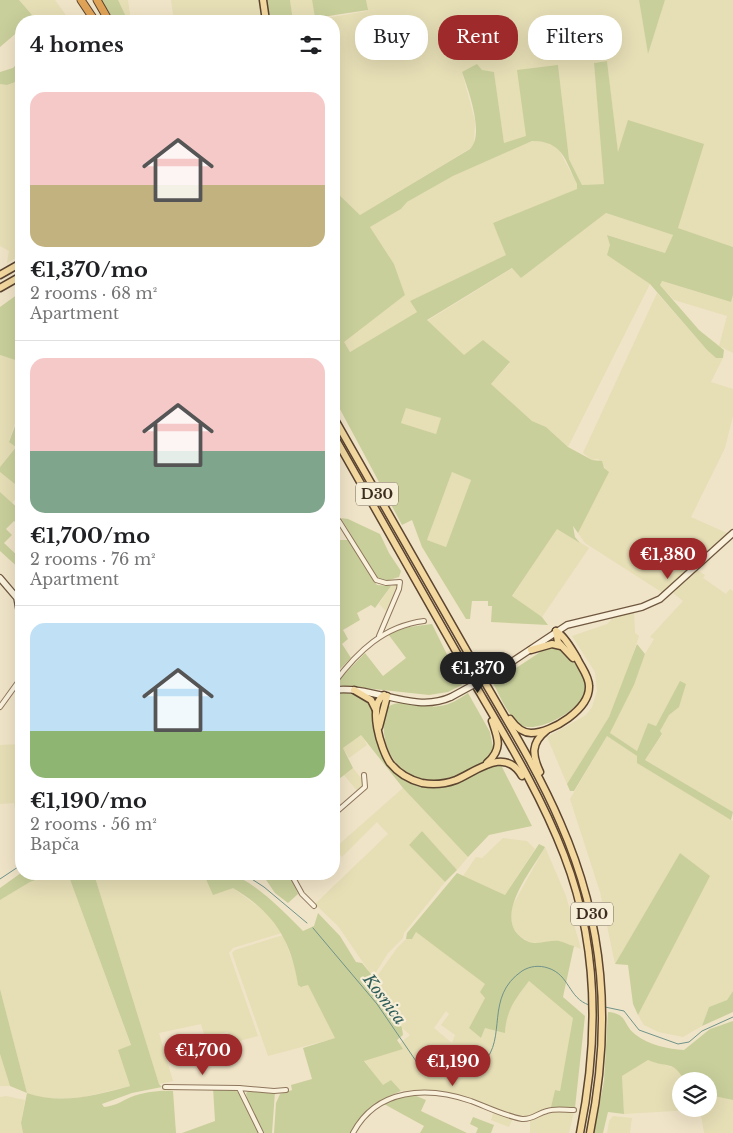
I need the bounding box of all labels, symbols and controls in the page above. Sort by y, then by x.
chip: Buy [355,15,428,60]
chip: Rent [438,15,518,60]
chip: Filters [528,15,622,60]
icon: filters [297,31,325,59]
text: 4 homes [30,32,124,58]
icon: home [133,125,223,215]
text: €1,370/mo [30,257,148,283]
text: 2 rooms · 68 m² [30,283,157,303]
text: Apartment [30,303,119,323]
icon: home [133,390,223,480]
road number: D30 [356,482,398,506]
text: €1,700/mo [30,523,150,549]
pin: €1,380 [627,538,709,580]
text: €1,380 [640,544,696,564]
text: 2 rooms · 76 m² [30,549,156,569]
text: Apartment [30,569,119,589]
pin: €1,370 [437,652,519,694]
icon: home [133,655,223,745]
text: €1,370 [451,658,505,678]
text: €1,190/mo [30,788,147,814]
text: 2 rooms · 56 m² [30,814,157,834]
text: Bapča [30,834,79,854]
road number: D30 [571,902,613,926]
water label: Kosnica [359,969,411,1028]
pin: €1,700 [162,1034,244,1076]
text: €1,700 [175,1040,231,1060]
pin: €1,190 [412,1044,494,1087]
text: €1,190 [426,1051,480,1071]
map controls [672,1072,717,1117]
button: layers [672,1072,717,1117]

